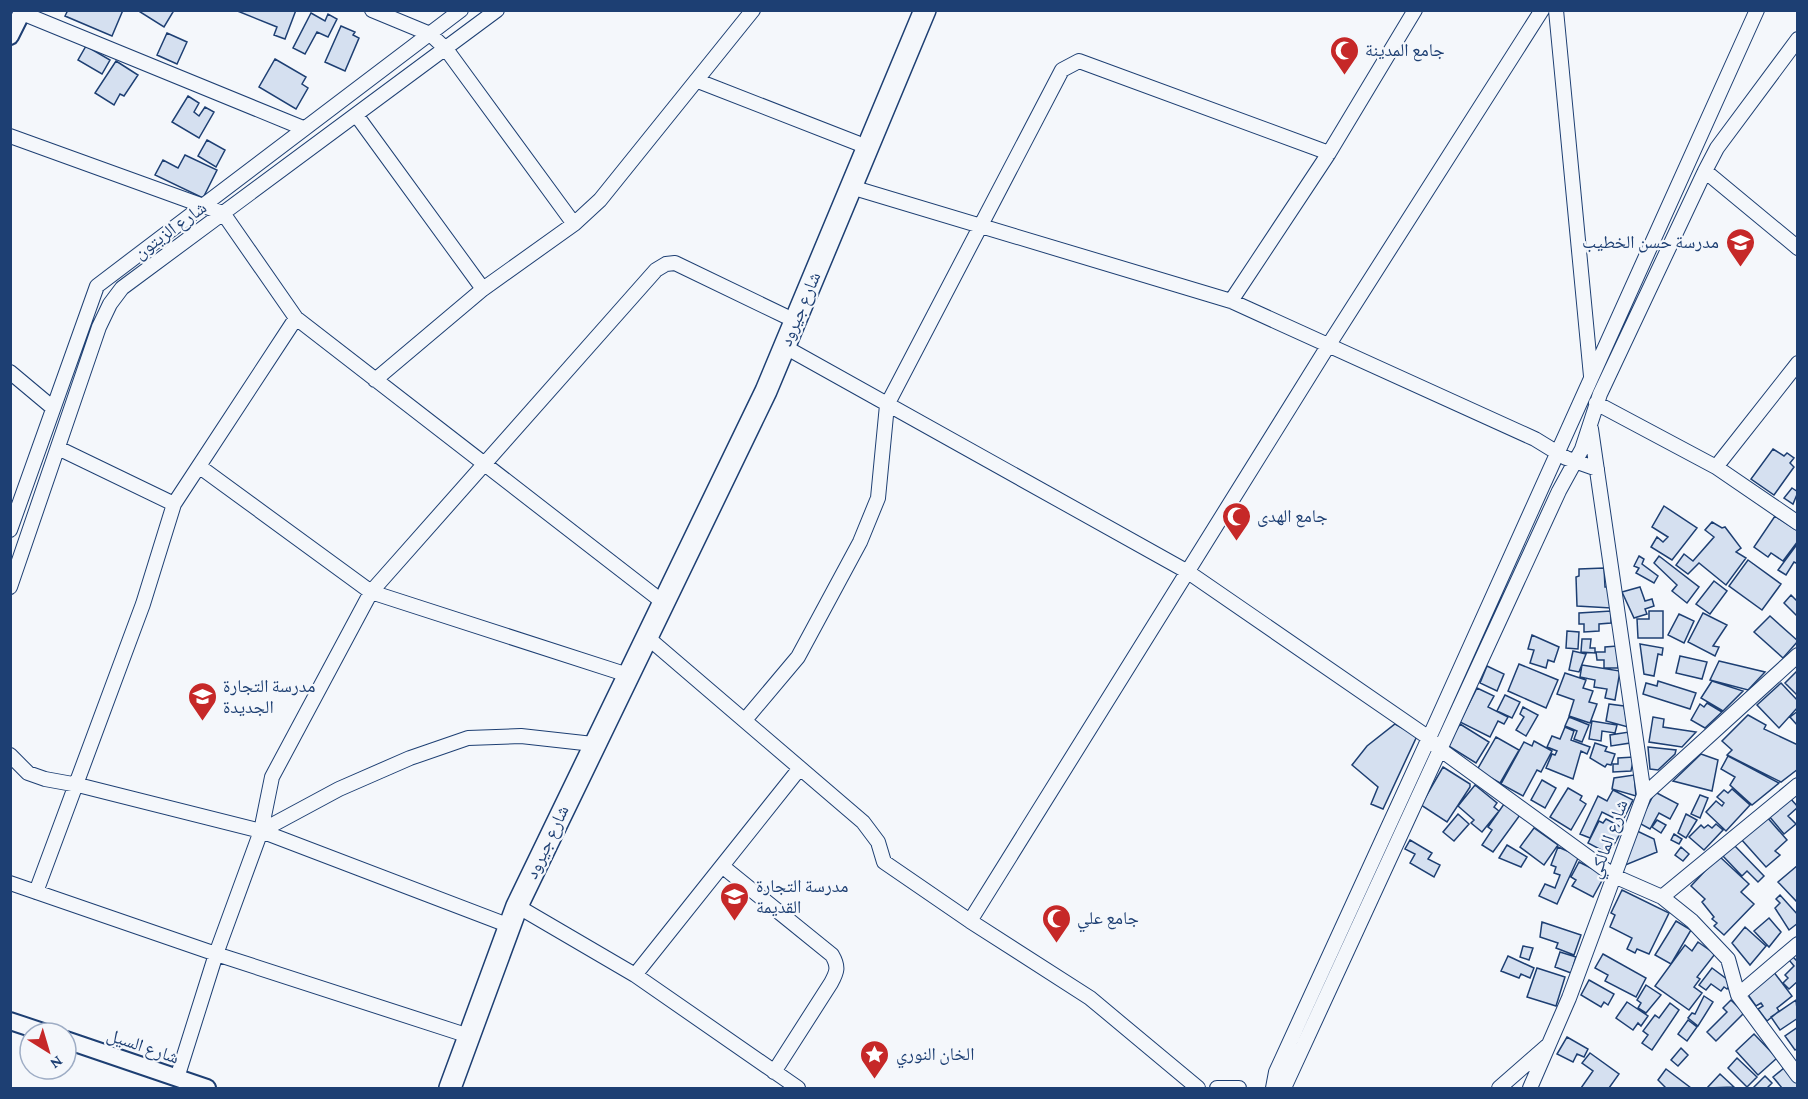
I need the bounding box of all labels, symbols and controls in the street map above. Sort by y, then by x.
mosque icon: جامع المدينة [1328,34,1360,76]
place label: جامع المدينة [1365,40,1445,62]
street label: شارع الزيتون [130,197,211,264]
school or university icon: مدرسة حسن الخطيب [1724,226,1756,268]
place label: مدرسة حسن الخطيب [1582,232,1719,253]
street label: شارع جيرود [775,269,825,350]
mosque icon: جامع الهدى [1220,500,1252,542]
place label: جامع الهدى [1257,506,1328,528]
place label: مدرسة التجارة الجديدة [223,676,315,717]
school or university icon: مدرسة التجارة الجديدة [186,680,218,722]
street label: شارع المالكي [1585,797,1636,883]
street label: شارع جيرود [521,802,574,882]
place label: مدرسة التجارة القديمة [756,876,848,917]
school or university icon: مدرسة التجارة القديمة [719,880,751,922]
mosque icon: جامع علي [1040,902,1072,944]
place label: جامع علي [1077,908,1139,933]
north arrow [18,1021,78,1081]
street label: شارع السيل [104,1024,182,1069]
place icon: الخان النوري [859,1038,891,1080]
place label: الخان النوري [896,1044,974,1069]
text: N [47,1053,66,1073]

